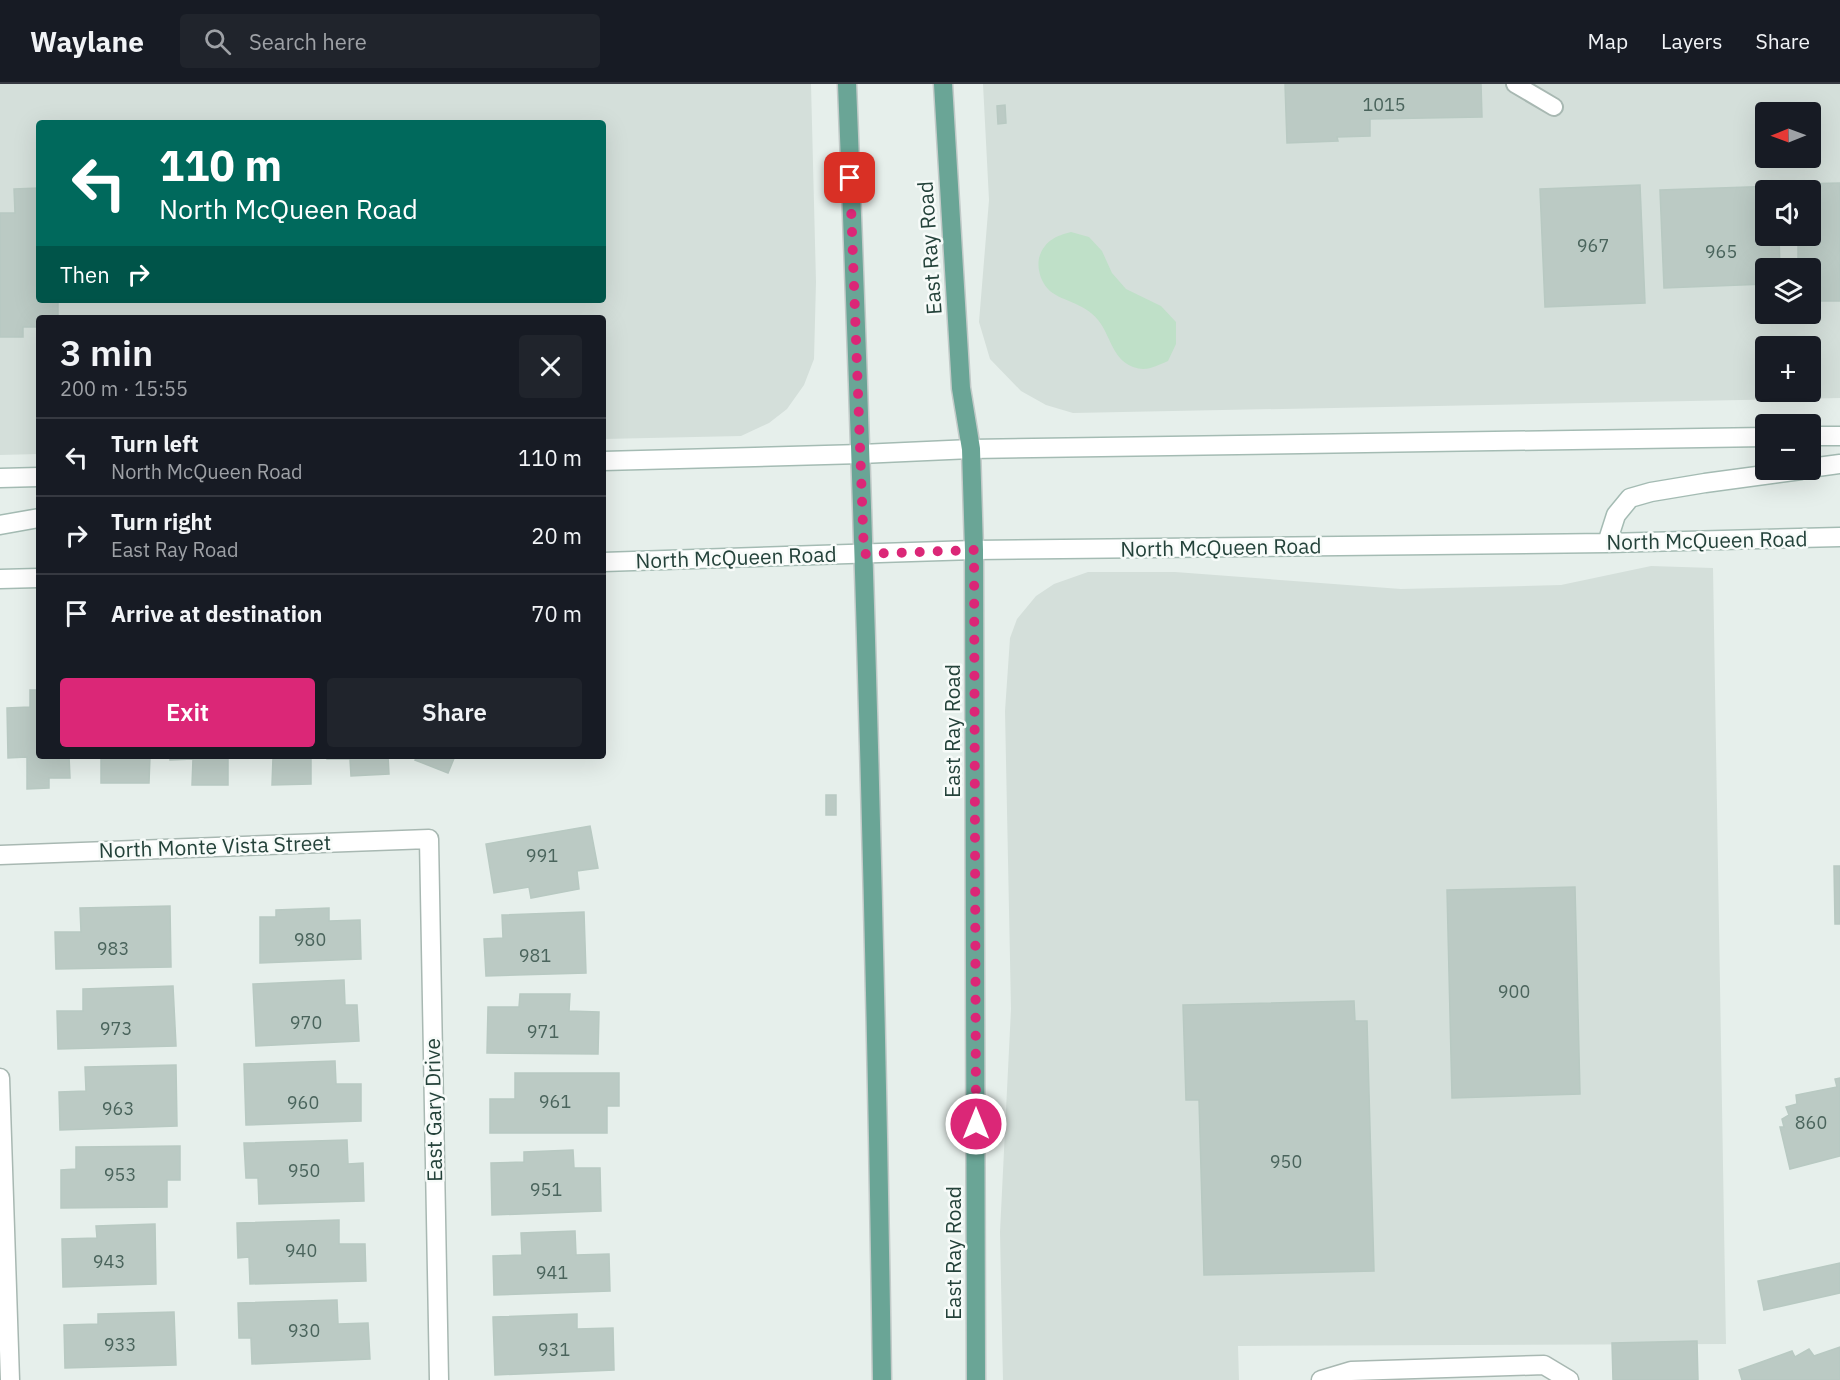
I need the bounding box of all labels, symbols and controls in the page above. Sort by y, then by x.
search box [180,14,600,68]
text: Waylane [30,23,144,60]
icon: search [201,25,234,58]
text: Search here [249,27,367,56]
text: Map [1588,27,1628,55]
text: Layers [1661,27,1723,55]
text: Share [1756,27,1810,55]
house number: 1015 [1362,93,1406,116]
north arrow [1755,102,1821,168]
map controls [1755,102,1821,480]
text: 110 m [159,138,282,193]
icon: left [60,144,138,222]
pin [824,152,875,203]
icon: arrive [833,161,866,194]
street label: East Ray Road [910,180,948,316]
button: sound [1755,180,1821,246]
text: North McQueen Road [159,191,418,226]
house number: 967 [1577,234,1609,257]
house number: 965 [1705,240,1737,263]
icon: right [122,258,155,291]
button: layers [1755,258,1821,324]
text: Then [60,260,110,289]
text: 3 min [60,329,153,376]
button: close [519,335,582,398]
button: + [1755,336,1821,402]
text: 200 m · 15:55 [60,375,188,402]
button: − [1755,414,1821,480]
text: Turn left [111,429,199,458]
icon: left [60,441,93,474]
text: 110 m [518,443,582,472]
text: North McQueen Road [111,458,303,485]
text: Turn right [111,507,212,536]
icon: right [60,519,93,552]
text: 20 m [531,521,582,550]
street label: North McQueen Road [1606,524,1808,556]
street label: North McQueen Road [1120,531,1322,563]
text: East Ray Road [111,536,239,563]
street label: North McQueen Road [635,539,837,575]
icon: arrive [60,597,93,630]
text: Arrive at destination [111,599,322,628]
text: 70 m [531,599,582,628]
street label: East Ray Road [938,664,966,798]
button: Exit [60,678,315,747]
button: Share [327,678,582,747]
street label: North Monte Vista Street [98,828,332,864]
house number: 991 [526,844,558,867]
house number: 980 [294,928,326,951]
house number: 983 [97,937,129,960]
house number: 981 [519,944,551,967]
house number: 900 [1498,980,1530,1003]
house number: 970 [290,1011,322,1034]
house number: 973 [100,1017,132,1040]
house number: 971 [527,1020,559,1043]
street label: East Gary Drive [418,1038,448,1182]
house number: 961 [539,1090,571,1113]
house number: 960 [287,1091,319,1114]
position arrow [944,1092,1008,1156]
house number: 963 [102,1097,134,1120]
house number: 860 [1795,1111,1827,1134]
house number: 950 [1270,1150,1302,1173]
house number: 950 [288,1159,320,1182]
house number: 953 [104,1163,136,1186]
house number: 951 [530,1178,562,1201]
street label: East Ray Road [939,1186,967,1320]
house number: 940 [285,1239,317,1262]
house number: 943 [93,1250,125,1273]
house number: 941 [536,1261,568,1284]
house number: 930 [288,1319,320,1342]
house number: 933 [104,1333,136,1356]
house number: 931 [538,1338,570,1361]

